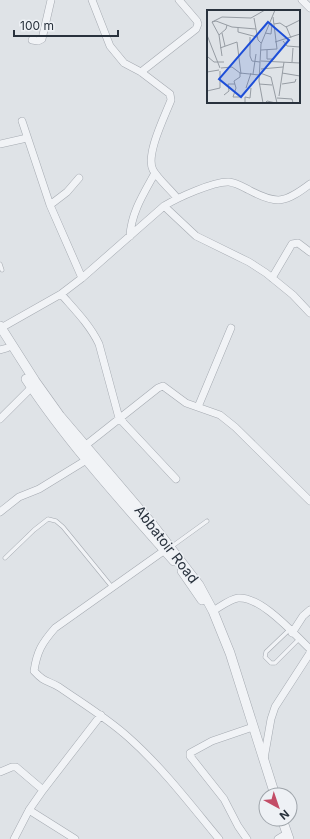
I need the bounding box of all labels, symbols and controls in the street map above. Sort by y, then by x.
inset map [207,10,300,103]
scale bar [14,12,118,38]
text: 100 m [20,18,54,33]
street label: Abbatoir Road [131,502,203,586]
north arrow [258,787,298,827]
text: N [277,807,292,823]

